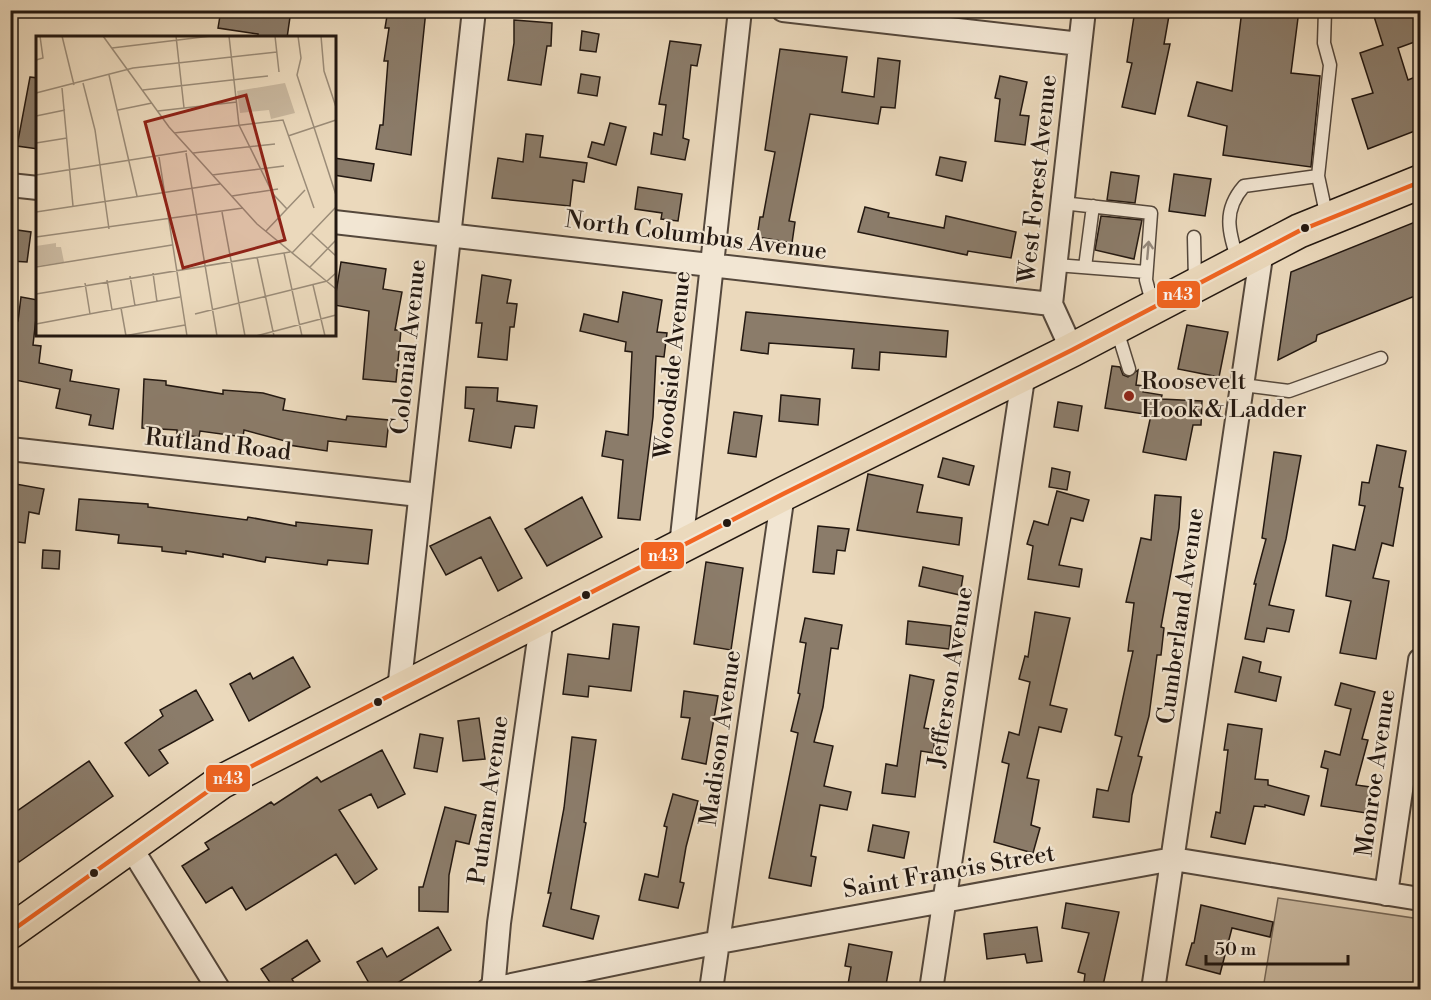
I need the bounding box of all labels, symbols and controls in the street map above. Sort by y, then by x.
inset map [36,36,336,336]
street label: West Forest Avenue [1012,73,1064,286]
street label: North Columbus Avenue [563,205,829,267]
unlabelled marker [1299,222,1311,234]
one-way arrow [1143,240,1154,260]
street label: Colonial Avenue [385,258,433,436]
street label: Woodside Avenue [648,269,698,462]
line badge: n43 [1156,280,1201,309]
text: n43 [1163,285,1193,305]
place label: Roosevelt Hook & Ladder [1141,367,1307,425]
marker: Roosevelt Hook & Ladder [1122,389,1136,403]
street label: Rutland Road [143,422,293,468]
street label: Cumberland Avenue [1151,506,1211,726]
unlabelled marker [721,517,733,529]
line badge: n43 [640,541,685,570]
text: n43 [648,546,678,566]
street label: Jefferson Avenue [922,585,980,770]
unlabelled marker [580,589,592,601]
street label: Madison Avenue [694,648,748,828]
street label: Monroe Avenue [1349,687,1403,859]
unlabelled marker [372,696,384,708]
street label: Putnam Avenue [462,714,516,886]
line badge: n43 [205,764,251,793]
text: n43 [213,769,243,789]
street label: Saint Francis Street [841,839,1058,905]
unlabelled marker [88,867,100,879]
scale bar [1206,928,1348,966]
text: 50 m [1215,938,1257,961]

